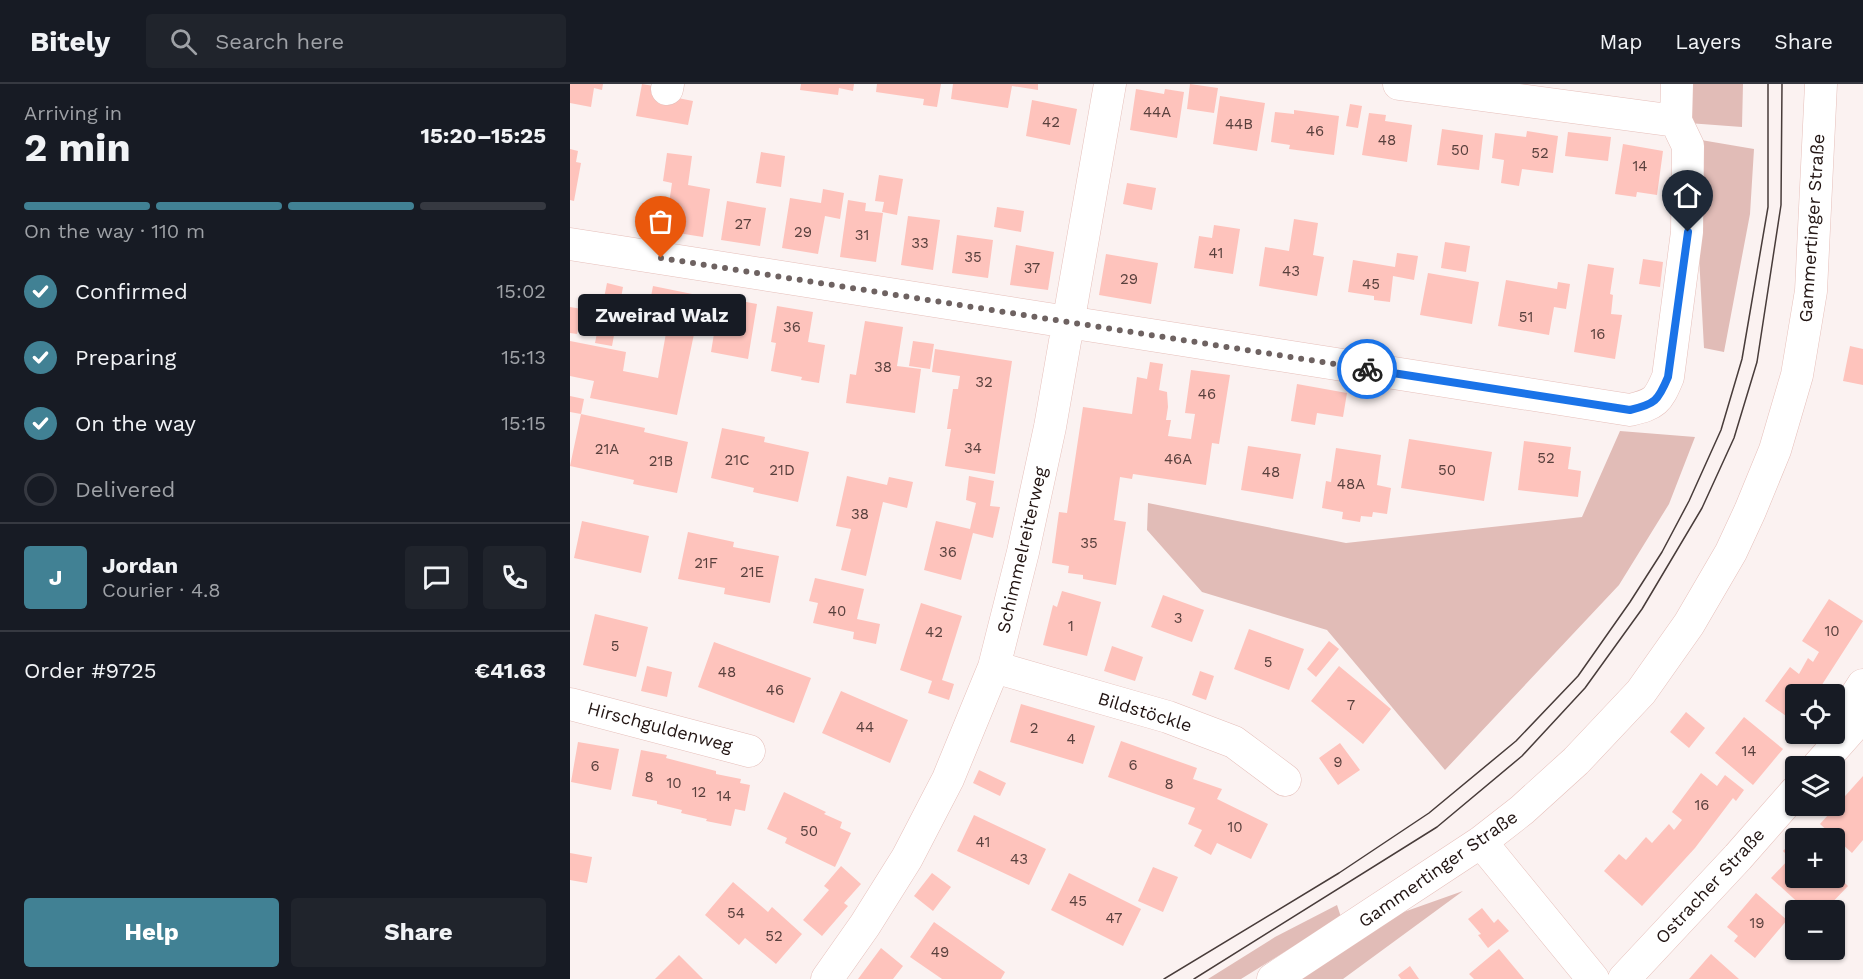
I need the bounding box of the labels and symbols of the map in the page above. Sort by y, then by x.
house number: 44A [1143,103,1171,121]
house number: 42 [1042,113,1060,131]
house number: 44B [1225,115,1253,133]
house number: 46 [1306,122,1324,140]
house number: 48 [1378,131,1396,149]
street label: Gammertinger Straße [1794,133,1829,323]
house number: 50 [1451,141,1469,159]
house number: 52 [1531,144,1549,162]
house number: 14 [1632,157,1648,175]
pin [1662,170,1713,232]
pin [635,196,686,258]
house number: 27 [735,215,751,233]
house number: 29 [794,223,812,241]
house number: 31 [855,226,869,244]
house number: 33 [911,234,929,252]
house number: 41 [1209,244,1223,262]
house number: 35 [964,248,982,266]
house number: 37 [1024,259,1040,277]
house number: 43 [1282,262,1300,280]
house number: 29 [1120,270,1138,288]
house number: 45 [1362,275,1380,293]
callout: Zweirad Walz [577,294,745,336]
house number: 51 [1519,308,1533,326]
house number: 36 [783,318,801,336]
house number: 16 [1591,325,1605,343]
courier [1337,339,1397,399]
house number: 38 [874,358,892,376]
house number: 32 [975,373,993,391]
house number: 46 [1198,385,1216,403]
house number: 34 [964,439,982,457]
house number: 21A [595,440,619,458]
house number: 52 [1537,449,1555,467]
house number: 46A [1164,450,1192,468]
house number: 21C [725,451,749,469]
house number: 21B [649,452,673,470]
house number: 21D [769,461,795,479]
house number: 50 [1438,461,1456,479]
house number: 48 [1262,463,1280,481]
street label: Schimmelreiterweg [992,464,1051,635]
house number: 48A [1337,475,1365,493]
house number: 38 [851,505,869,523]
house number: 35 [1080,534,1098,552]
house number: 36 [939,543,957,561]
house number: 21F [694,554,718,572]
house number: 21E [740,563,764,581]
house number: 40 [828,602,846,620]
house number: 3 [1174,609,1182,627]
house number: 1 [1068,617,1074,635]
house number: 10 [1824,622,1840,640]
house number: 42 [925,623,943,641]
house number: 5 [611,637,619,655]
house number: 5 [1264,653,1272,671]
house number: 48 [718,663,736,681]
house number: 46 [766,681,784,699]
street label: Bildstöckle [1096,687,1195,736]
house number: 7 [1347,696,1355,714]
street label: Hirschguldenweg [585,697,735,756]
house number: 44 [856,718,874,736]
house number: 2 [1030,719,1038,737]
house number: 4 [1066,730,1076,748]
house number: 14 [1741,742,1757,760]
house number: 9 [1333,753,1343,771]
house number: 6 [1128,756,1138,774]
house number: 6 [590,757,600,775]
house number: 8 [644,768,654,786]
house number: 10 [666,774,682,792]
house number: 8 [1164,775,1174,793]
house number: 12 [692,783,706,801]
house number: 14 [716,787,732,805]
house number: 16 [1695,796,1709,814]
street label: Gammertinger Straße [1354,806,1521,931]
house number: 10 [1227,818,1243,836]
house number: 50 [800,822,818,840]
street label: Ostracher Straße [1651,824,1769,948]
house number: 41 [976,833,990,851]
house number: 43 [1010,850,1028,868]
house number: 45 [1069,892,1087,910]
house number: 54 [727,904,745,922]
house number: 47 [1106,909,1122,927]
house number: 19 [1749,914,1765,932]
house number: 52 [765,927,783,945]
house number: 49 [931,943,949,961]

